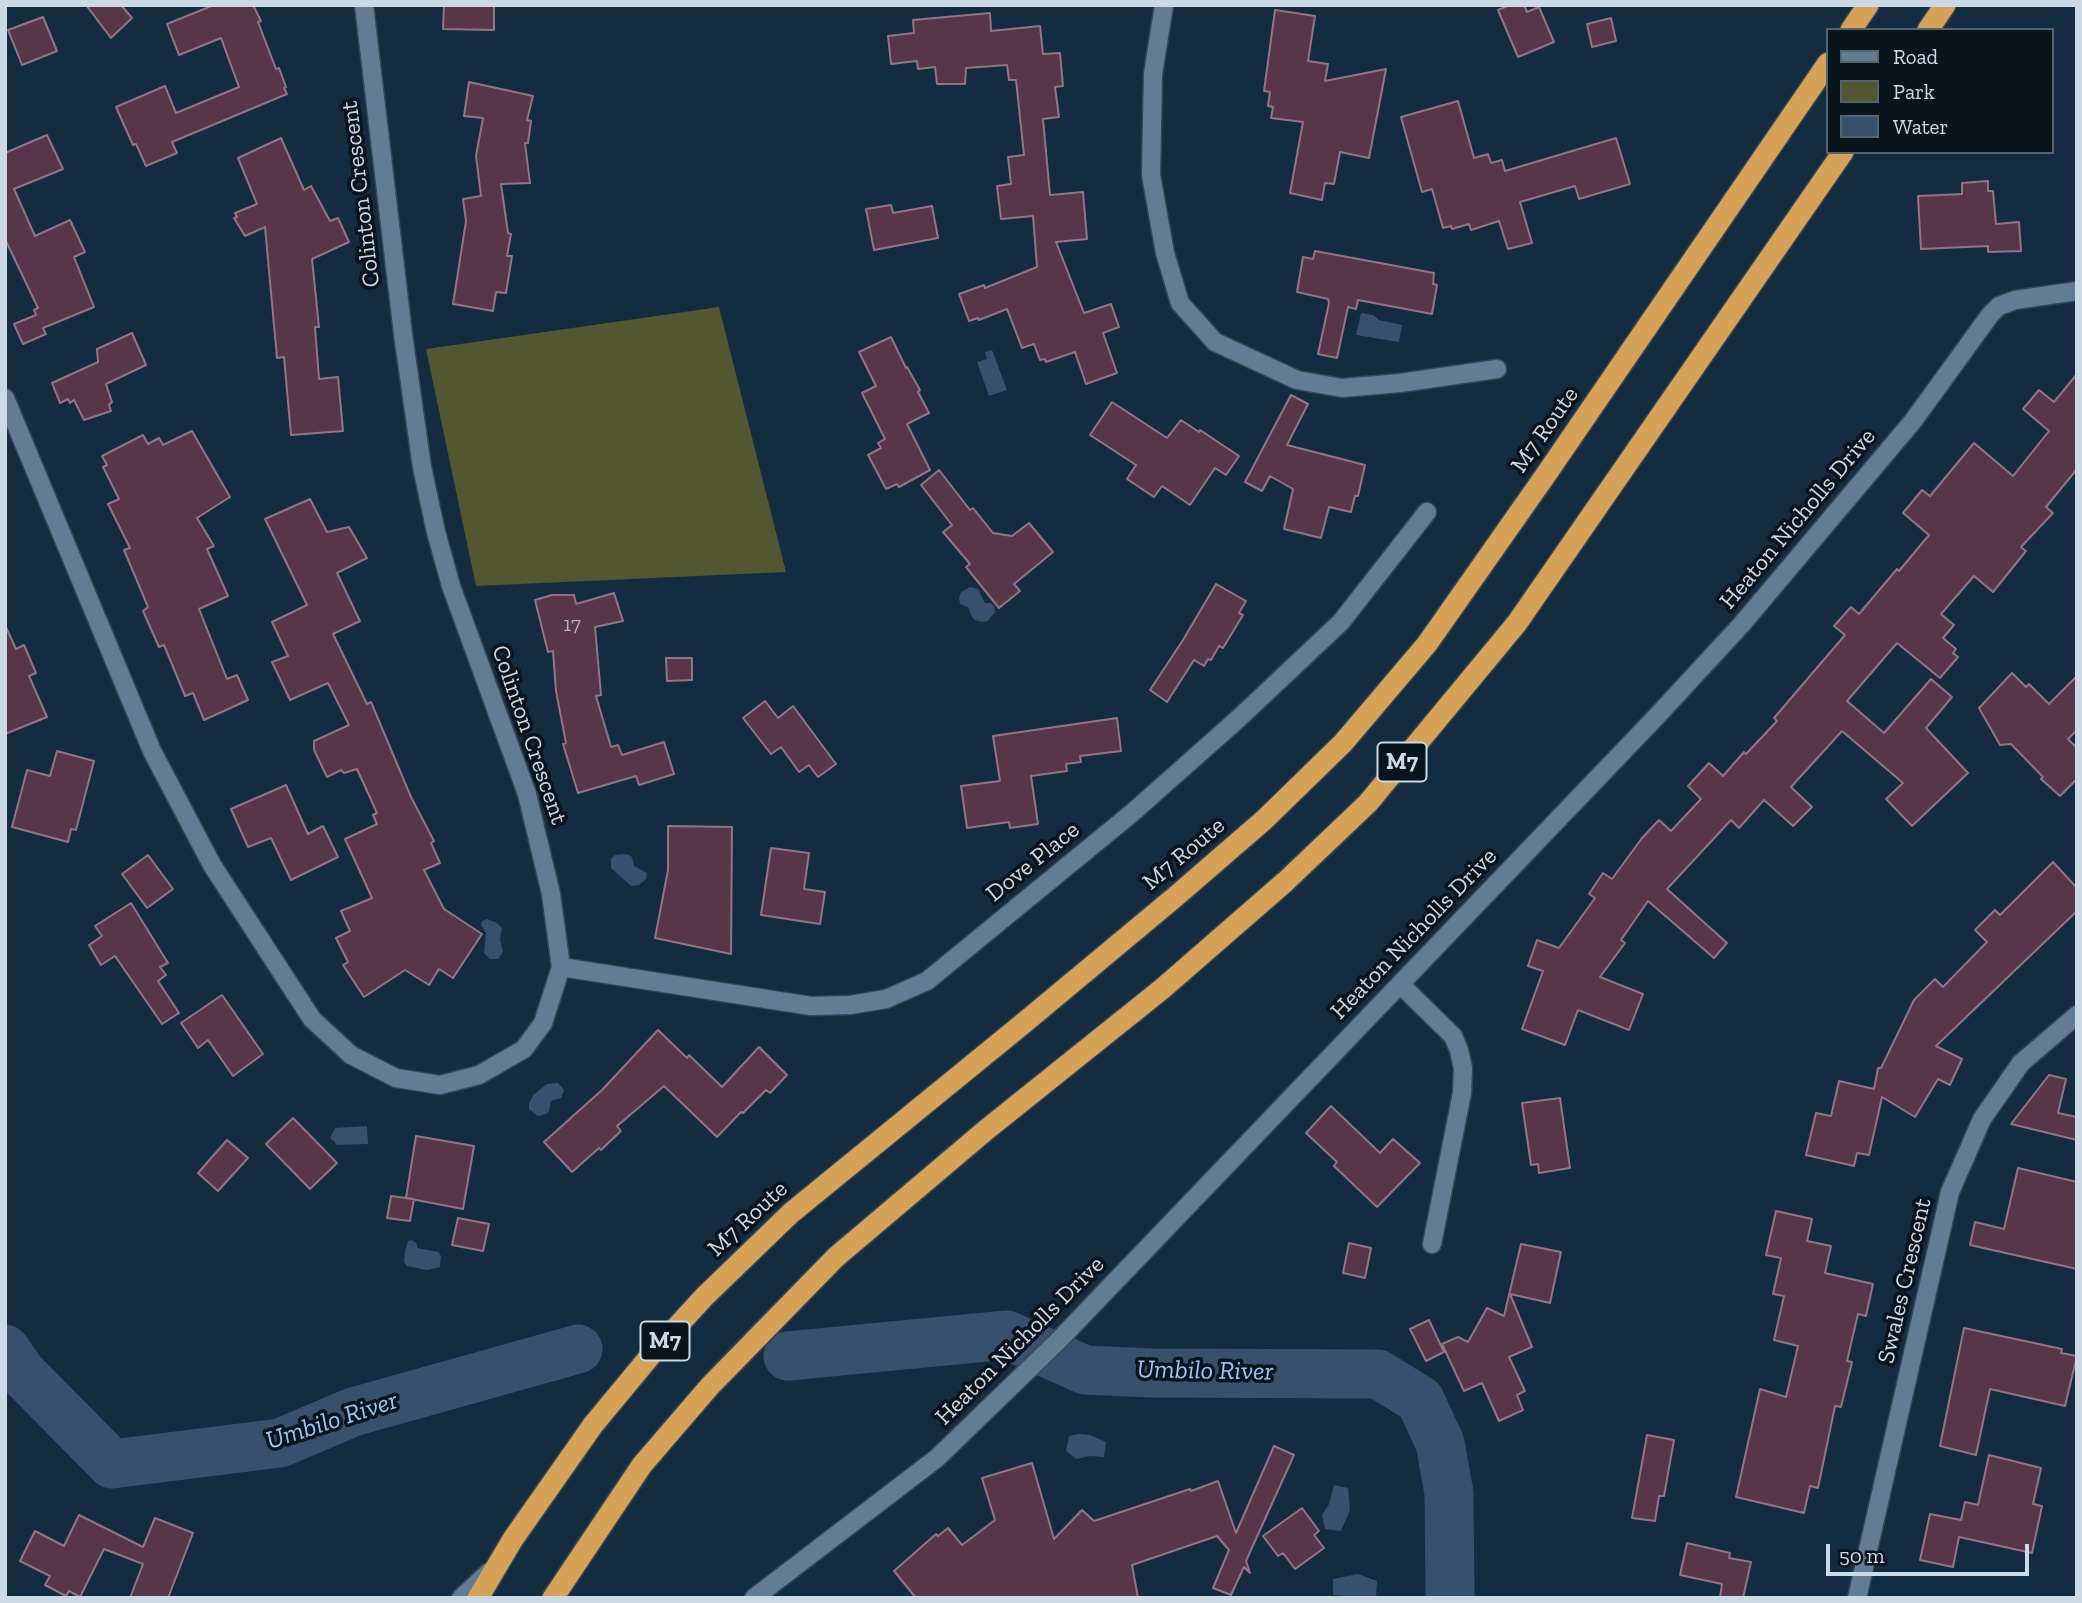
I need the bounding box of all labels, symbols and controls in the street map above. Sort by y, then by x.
legend [1826,28,2054,154]
text: Road [1893,44,1938,69]
text: Park [1893,79,1935,104]
street label: Colinton Crescent [335,99,387,289]
text: Water [1893,114,1948,139]
street label: M7 Route [1505,381,1585,479]
street label: Heaton Nicholls Drive [1714,423,1882,615]
house number: 17 [563,612,581,638]
street label: Colinton Crescent [485,642,573,828]
road number: M7 [1378,742,1426,782]
street label: M7 Route [1137,811,1231,897]
street label: Dove Place [981,816,1085,908]
street label: Heaton Nicholls Drive [1325,842,1503,1026]
street label: M7 Route [702,1175,794,1263]
street label: Swales Crescent [1872,1196,1938,1366]
street label: Heaton Nicholls Drive [930,1251,1110,1431]
road number: M7 [640,1322,690,1360]
water label: Umbilo River [1136,1354,1274,1388]
water label: Umbilo River [262,1385,402,1457]
scale bar [1830,1530,2033,1574]
text: 50 m [1839,1543,1885,1568]

